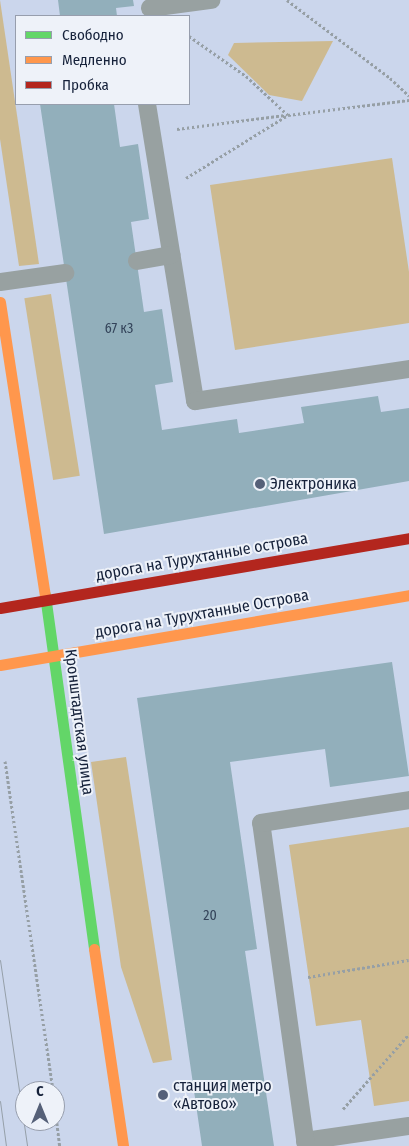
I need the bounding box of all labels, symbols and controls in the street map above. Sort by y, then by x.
legend [15,15,190,105]
text: Свободно [62,26,124,44]
text: Медленно [62,51,127,69]
text: Пробка [62,76,109,94]
house number: 67 к3 [105,321,133,337]
place label: Электроника [270,474,357,494]
marker: Электроника [254,478,266,490]
street label: дорога на Турухтанные острова [95,529,309,585]
street label: дорога на Турухтанные Острова [94,586,310,642]
street label: Кронштадтская улица [61,648,97,796]
house number: 20 [203,908,217,924]
place label: станция метро «Автово» [173,1076,272,1114]
north arrow [15,1081,65,1131]
text: С [36,1083,44,1100]
marker: станция метро «Автово» [157,1089,169,1101]

